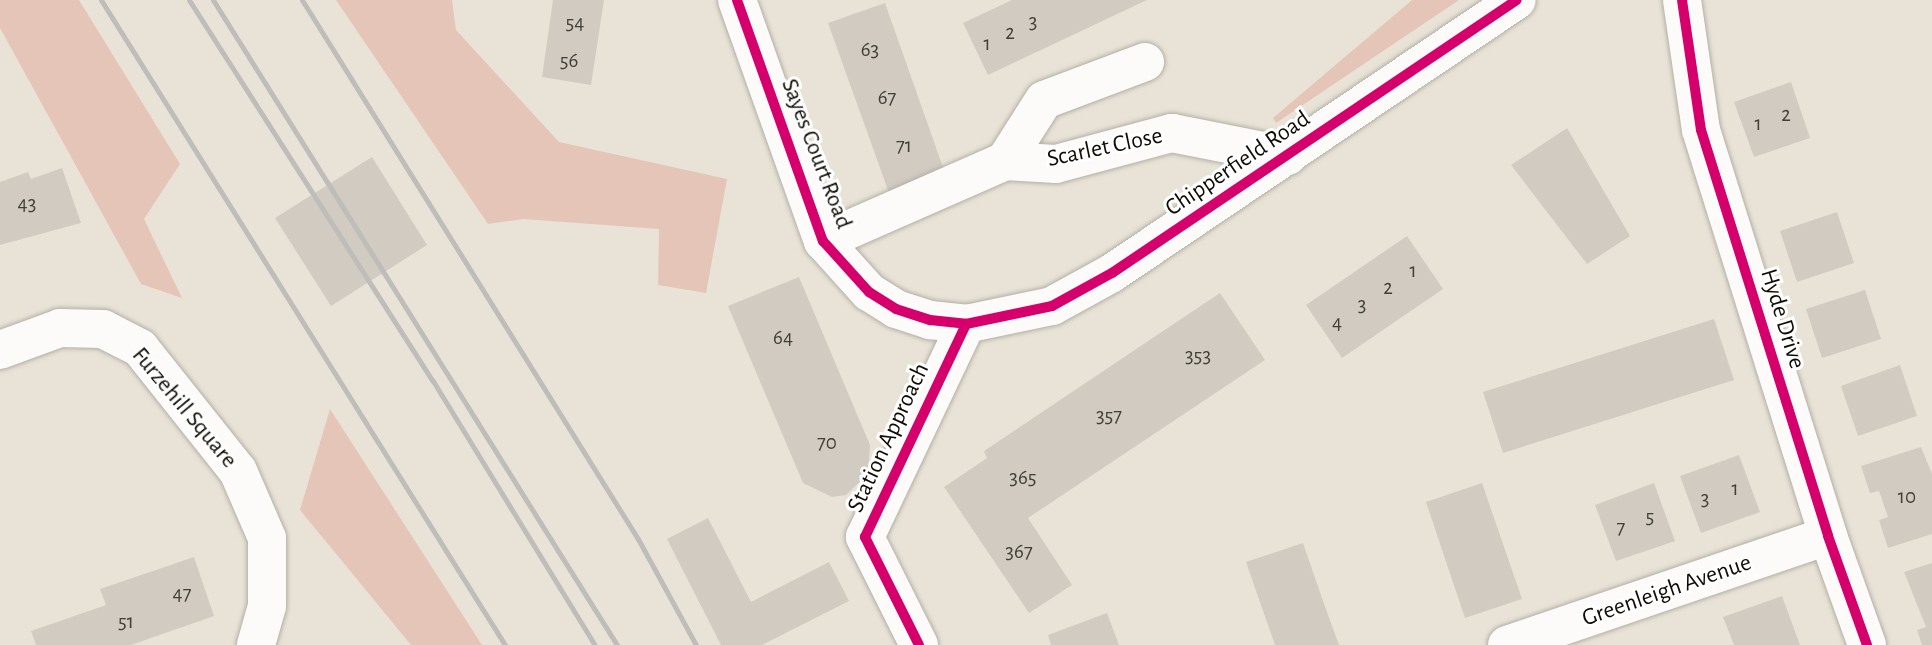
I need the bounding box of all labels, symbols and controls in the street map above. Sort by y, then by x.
house number: 3 [1029,9,1037,35]
house number: 54 [566,10,584,36]
house number: 2 [1005,20,1015,46]
house number: 1 [983,31,991,57]
house number: 63 [861,37,879,63]
house number: 56 [560,48,578,74]
street label: Sayes Court Road [774,75,858,233]
house number: 67 [878,85,896,111]
house number: 2 [1781,102,1791,128]
street label: Chipperfield Road [1160,105,1316,223]
house number: 1 [1754,111,1762,137]
street label: Scarlet Close [1045,122,1165,174]
house number: 71 [896,133,912,159]
house number: 43 [18,191,36,217]
house number: 1 [1409,258,1417,284]
street label: Hyde Drive [1753,266,1811,372]
house number: 2 [1383,275,1393,301]
house number: 3 [1358,292,1366,318]
house number: 4 [1332,310,1342,336]
house number: 64 [773,325,793,351]
street label: Furzehill Square [125,342,243,474]
house number: 353 [1185,343,1211,369]
street label: Station Approach [842,359,936,517]
house number: 357 [1096,403,1122,429]
house number: 70 [817,430,837,456]
house number: 365 [1009,465,1037,491]
house number: 1 [1731,476,1739,502]
house number: 10 [1898,484,1916,510]
house number: 3 [1701,486,1709,512]
house number: 5 [1646,504,1654,530]
house number: 7 [1617,515,1625,541]
house number: 367 [1005,539,1033,565]
street label: Greenleigh Avenue [1579,549,1755,633]
house number: 47 [173,581,191,607]
house number: 51 [118,609,134,635]

